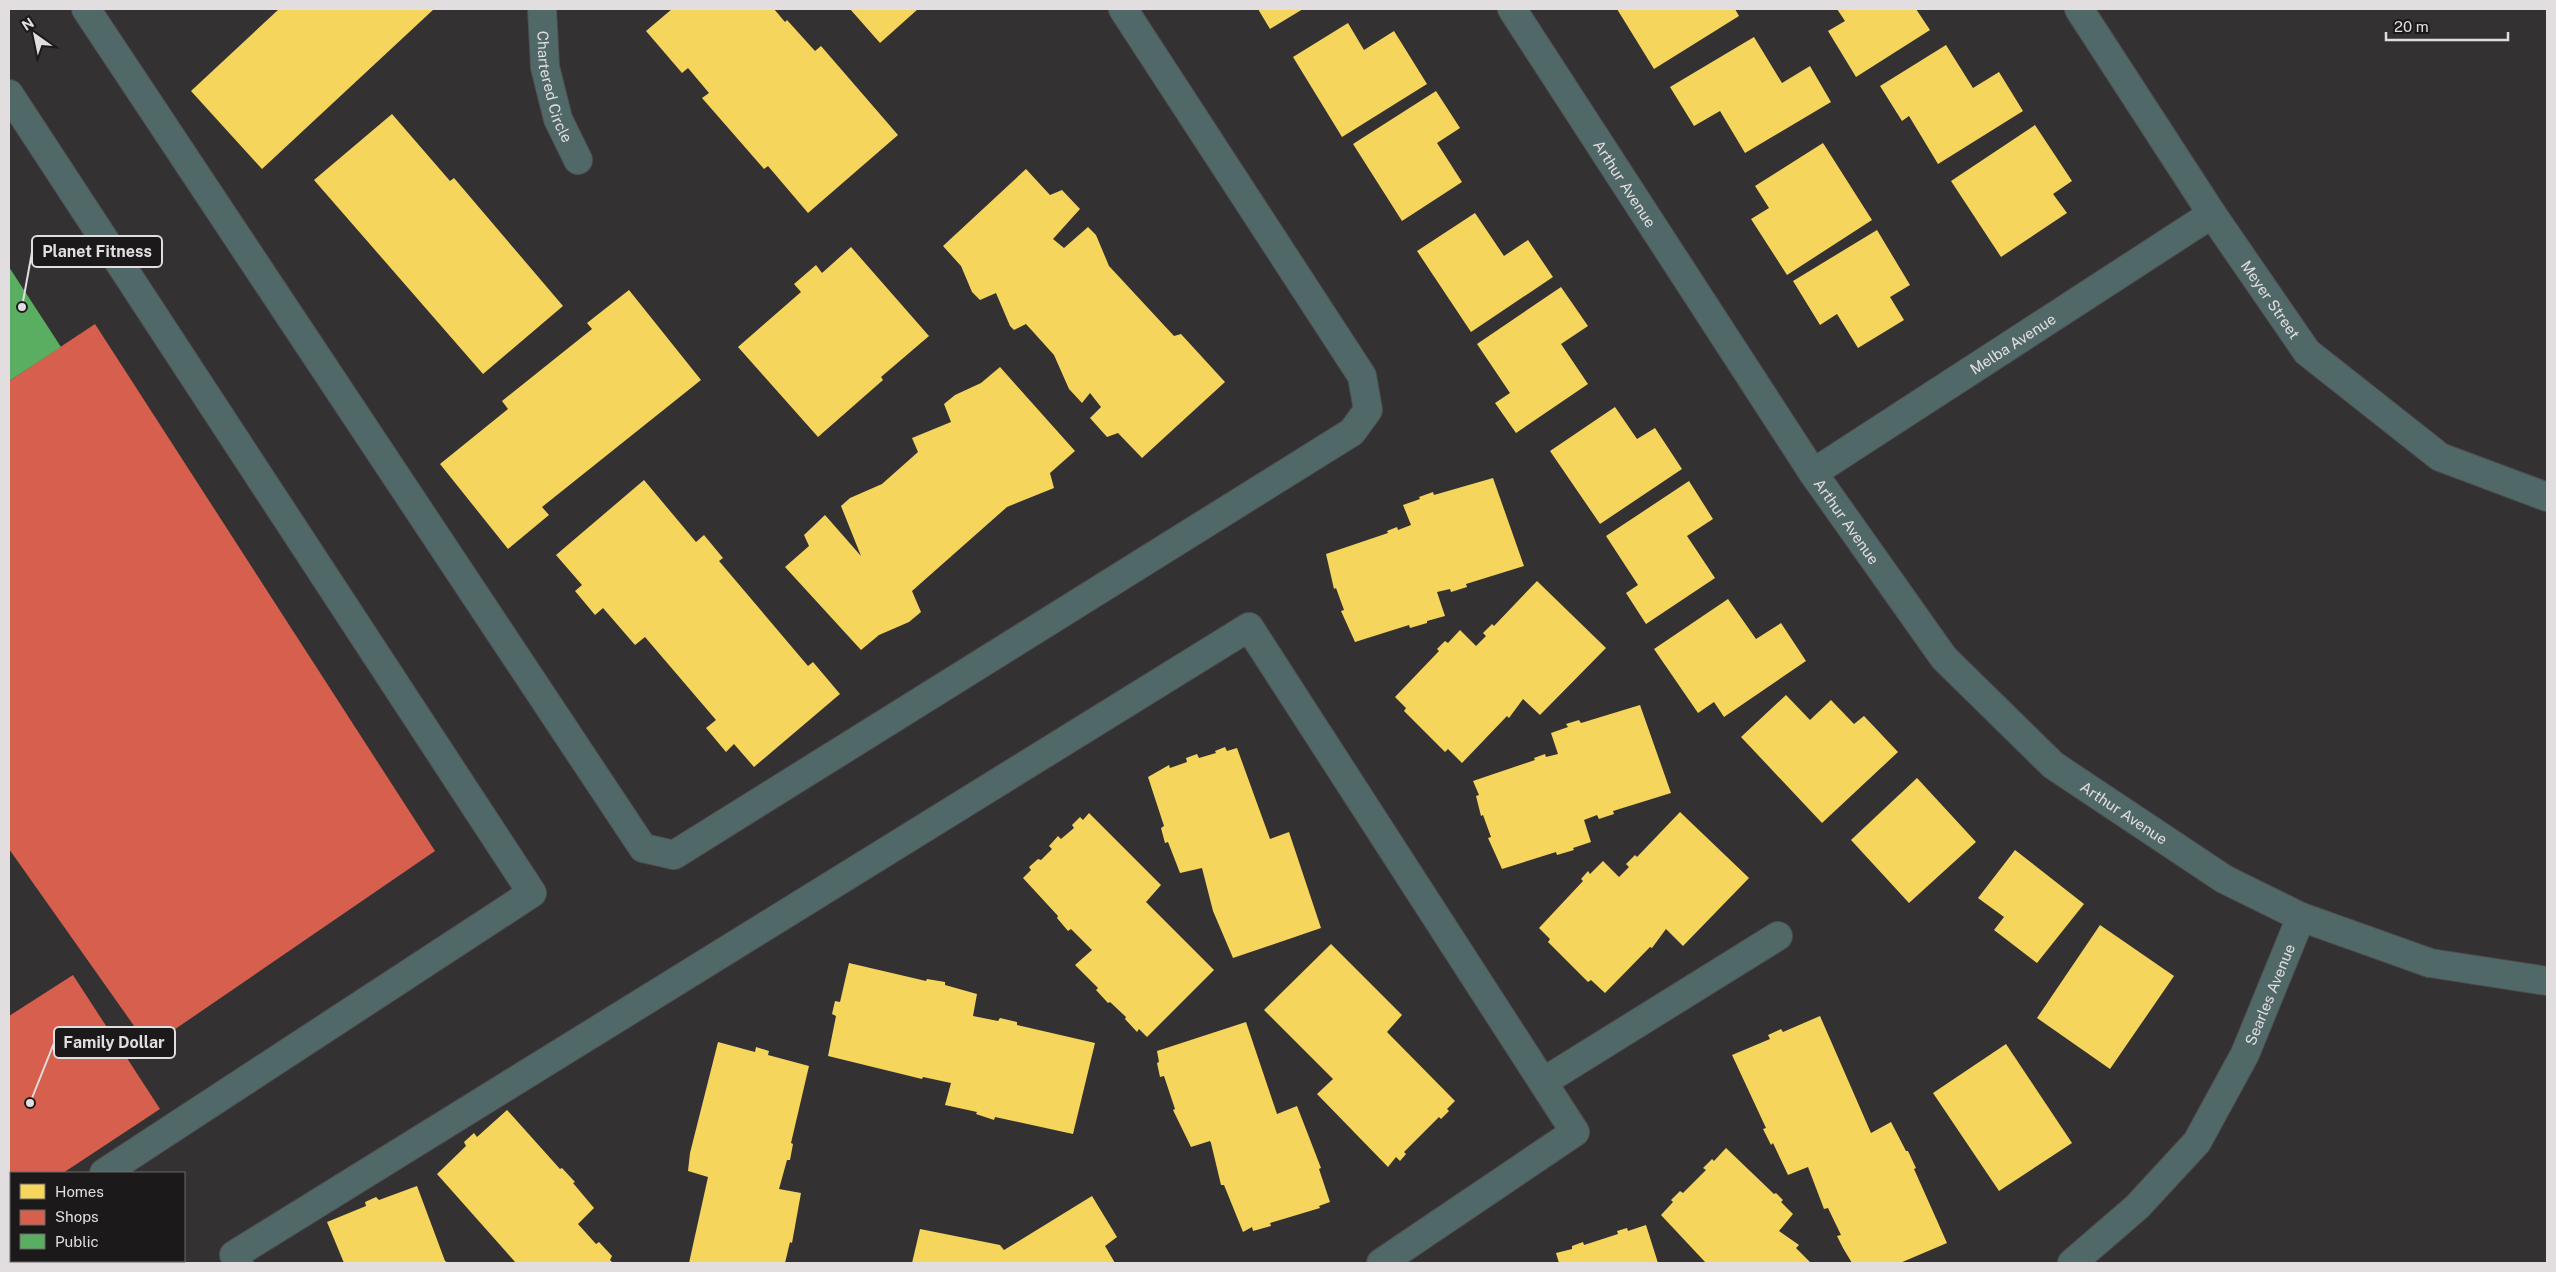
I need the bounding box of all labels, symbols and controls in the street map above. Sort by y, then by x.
north arrow [10,10,60,60]
scale bar [2386,10,2508,42]
text: N [19,14,37,34]
text: 20 m [2394,18,2429,35]
street label: Chartered Circle [535,30,576,145]
street label: Arthur Avenue [1591,137,1660,230]
callout: Planet Fitness [32,236,162,267]
text: Planet Fitness [42,242,152,261]
street label: Meyer Street [2238,257,2304,342]
street label: Melba Avenue [1967,309,2059,377]
street label: Arthur Avenue [1811,475,1883,567]
street label: Arthur Avenue [2078,777,2171,847]
street label: Searles Avenue [2241,941,2298,1047]
callout: Family Dollar [54,1027,175,1058]
text: Family Dollar [63,1033,165,1052]
legend [10,1172,185,1262]
text: Homes [55,1183,104,1200]
text: Shops [55,1208,99,1225]
text: Public [55,1233,99,1250]

